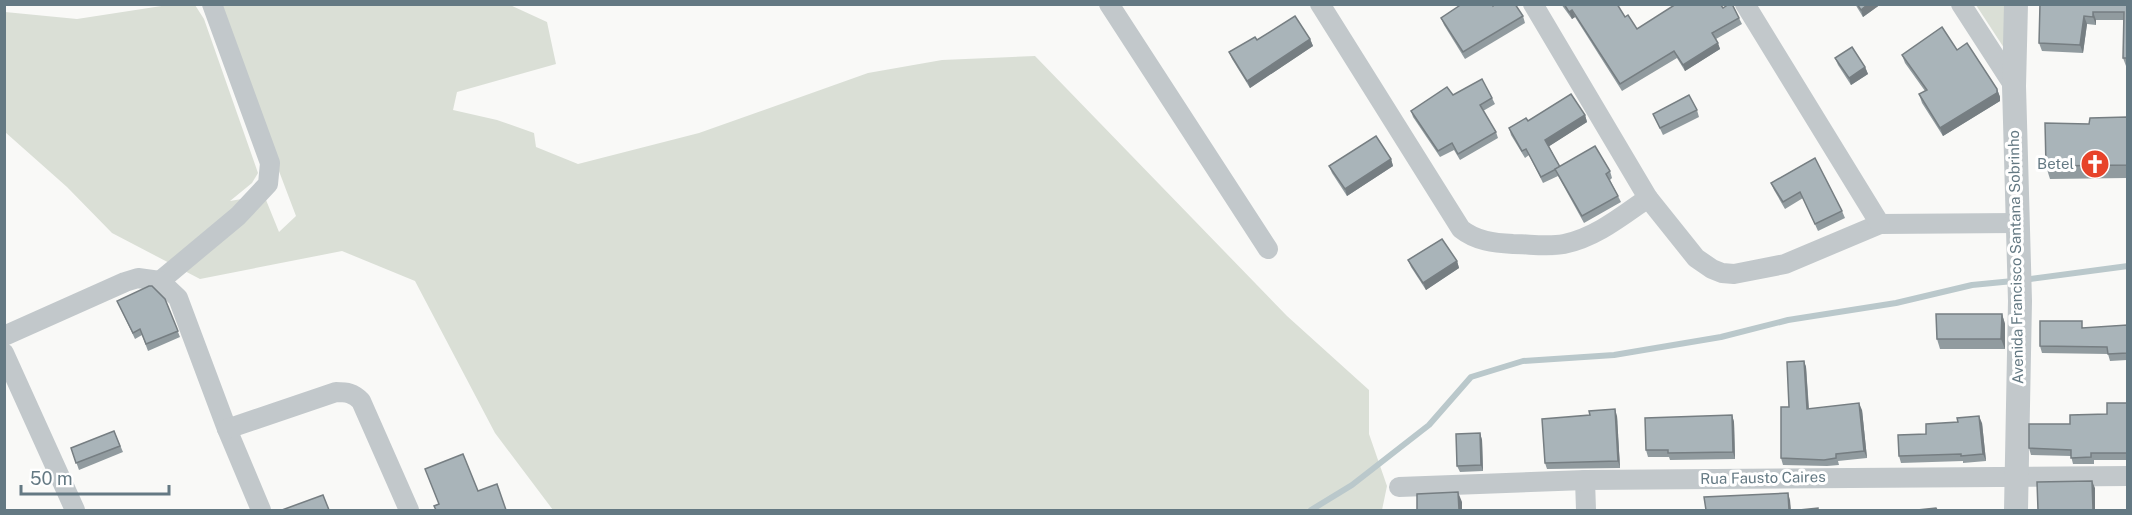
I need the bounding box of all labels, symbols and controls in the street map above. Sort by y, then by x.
street label: Avenida Francisco Santana Sobrinho [2005,130,2026,384]
church icon: Betel [2079,148,2111,180]
place label: Betel [2037,155,2074,172]
scale bar [21,458,170,496]
text: 50 m [30,468,73,489]
street label: Rua Fausto Caires [1700,468,1826,487]

